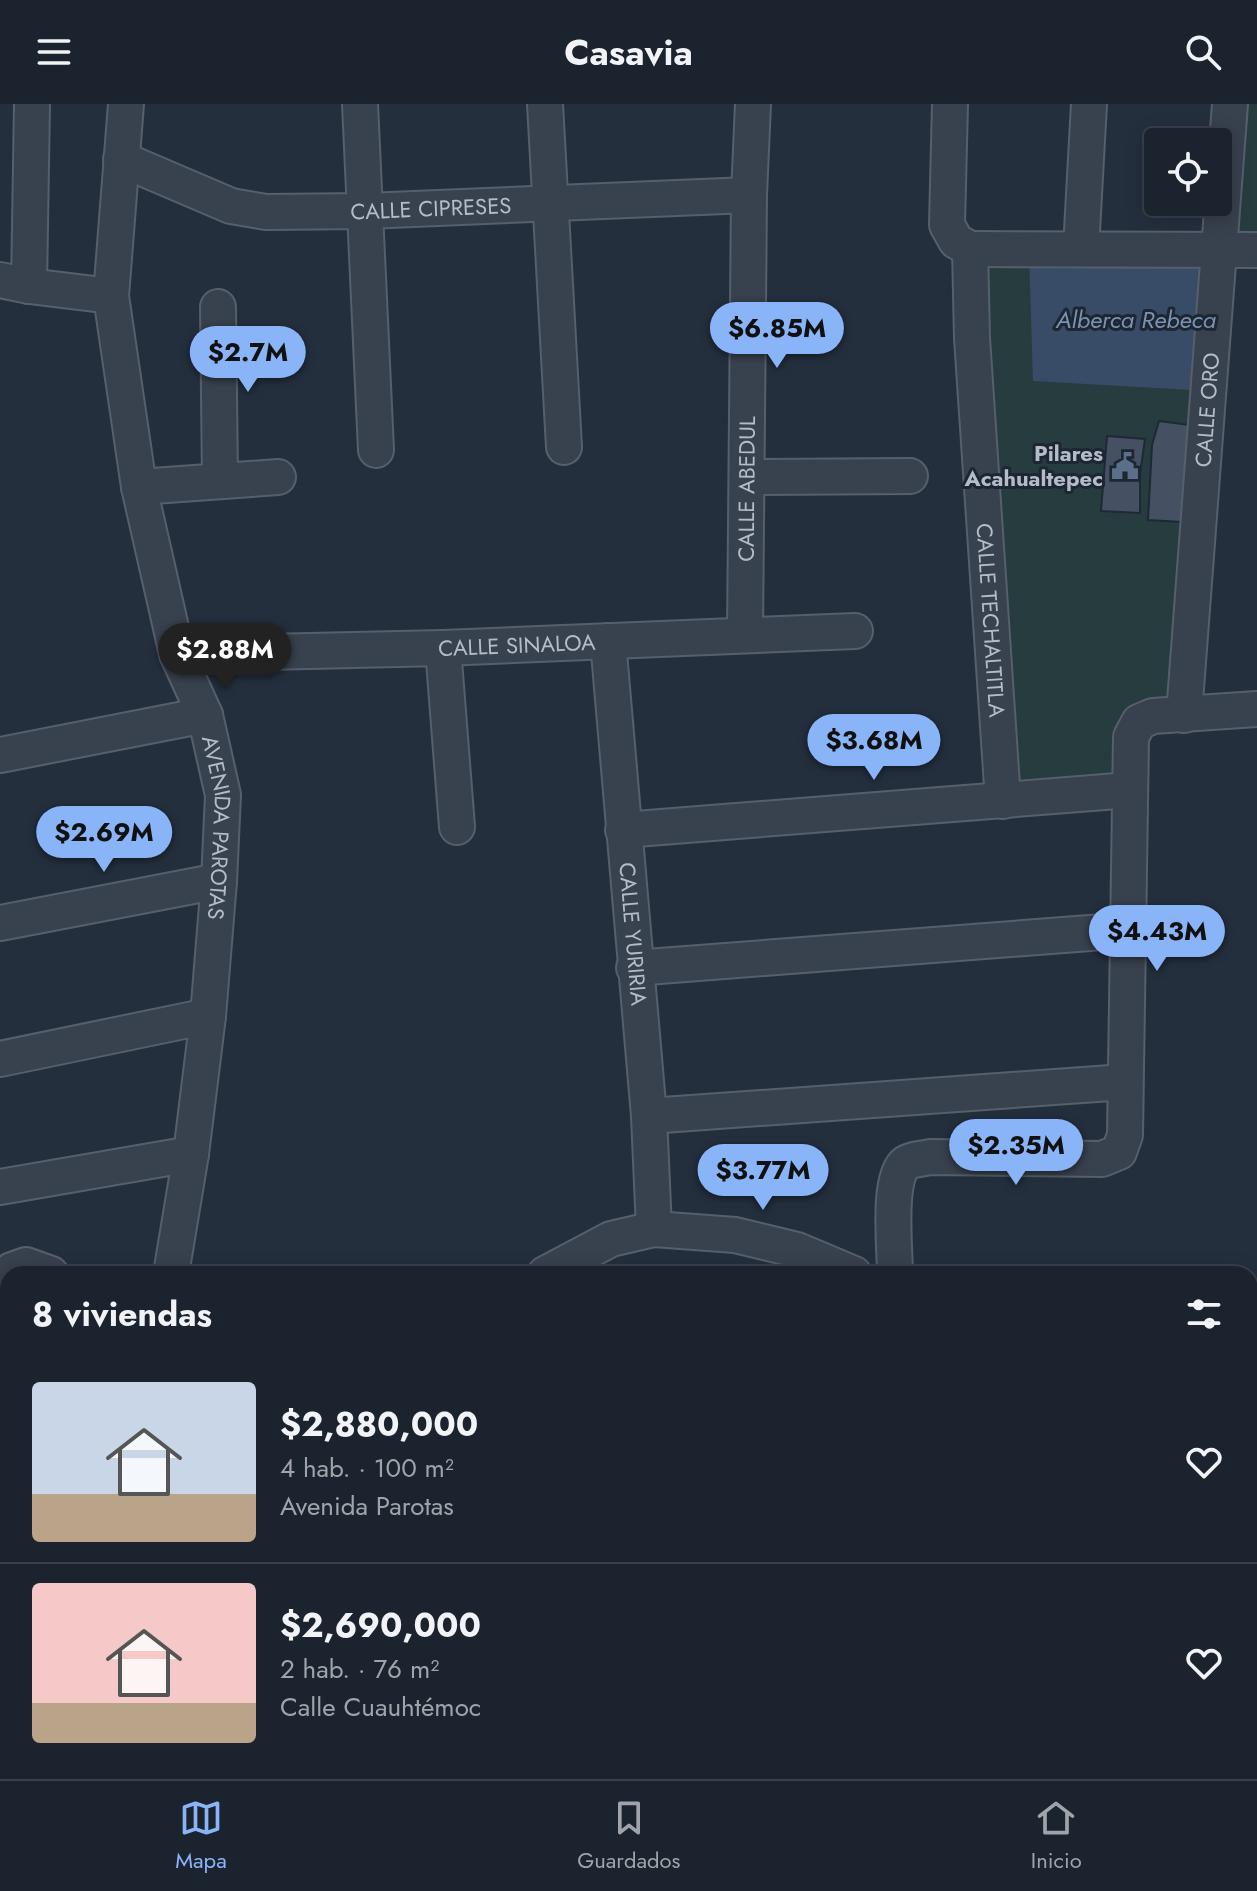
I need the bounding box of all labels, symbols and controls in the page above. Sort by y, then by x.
text: Casavia [564,26,693,78]
icon: menu [32,30,76,74]
icon: search [1181,30,1225,74]
map controls [1144,128,1232,216]
button: locate [1144,128,1232,216]
street label: CALLE CIPRESES [350,189,512,227]
pin: $6.85M [712,302,842,370]
water label: Alberca Rebeca [1055,302,1216,337]
text: $6.85M [728,309,826,347]
pin: $2.7M [192,326,304,394]
text: $2.7M [208,333,288,371]
street label: CALLE ORO [1187,351,1227,468]
street label: CALLE ABEDUL [730,416,763,562]
place label: Pilares Acahualtepec [963,437,1103,494]
public building icon: Pilares Acahualtepec [1110,451,1140,481]
street label: CALLE TECHALTITLA [968,522,1013,719]
pin: $2.88M [160,623,290,691]
street label: CALLE SINALOA [438,626,597,664]
text: $2.88M [176,630,274,668]
pin: $3.68M [809,714,939,782]
text: $3.68M [825,721,923,759]
street label: AVENIDA PAROTAS [194,732,239,921]
pin: $2.69M [39,806,169,874]
text: $2.69M [54,813,154,851]
street label: CALLE YURIRIA [611,861,655,1007]
pin: $4.43M [1092,905,1222,973]
text: $4.43M [1107,912,1207,950]
pin: $2.35M [951,1119,1081,1187]
text: $2.35M [967,1126,1065,1164]
pin: $3.77M [698,1144,828,1212]
text: $3.77M [716,1151,810,1189]
text: 8 viviendas [32,1290,212,1339]
icon: filters [1182,1292,1226,1336]
text: $2,880,000 [280,1400,478,1449]
icon: home [96,1414,192,1510]
icon: heart [1182,1440,1226,1484]
text: 4 hab. · 100 m² [280,1449,454,1487]
text: Avenida Parotas [280,1487,454,1525]
text: $2,690,000 [280,1601,481,1650]
icon: home [96,1615,192,1711]
icon: heart [1182,1641,1226,1685]
text: 2 hab. · 76 m² [280,1650,439,1688]
text: Calle Cuauhtémoc [280,1688,481,1726]
tab: Mapa [175,1796,227,1876]
tab: Guardados [577,1796,680,1876]
tab: Inicio [1031,1796,1082,1876]

